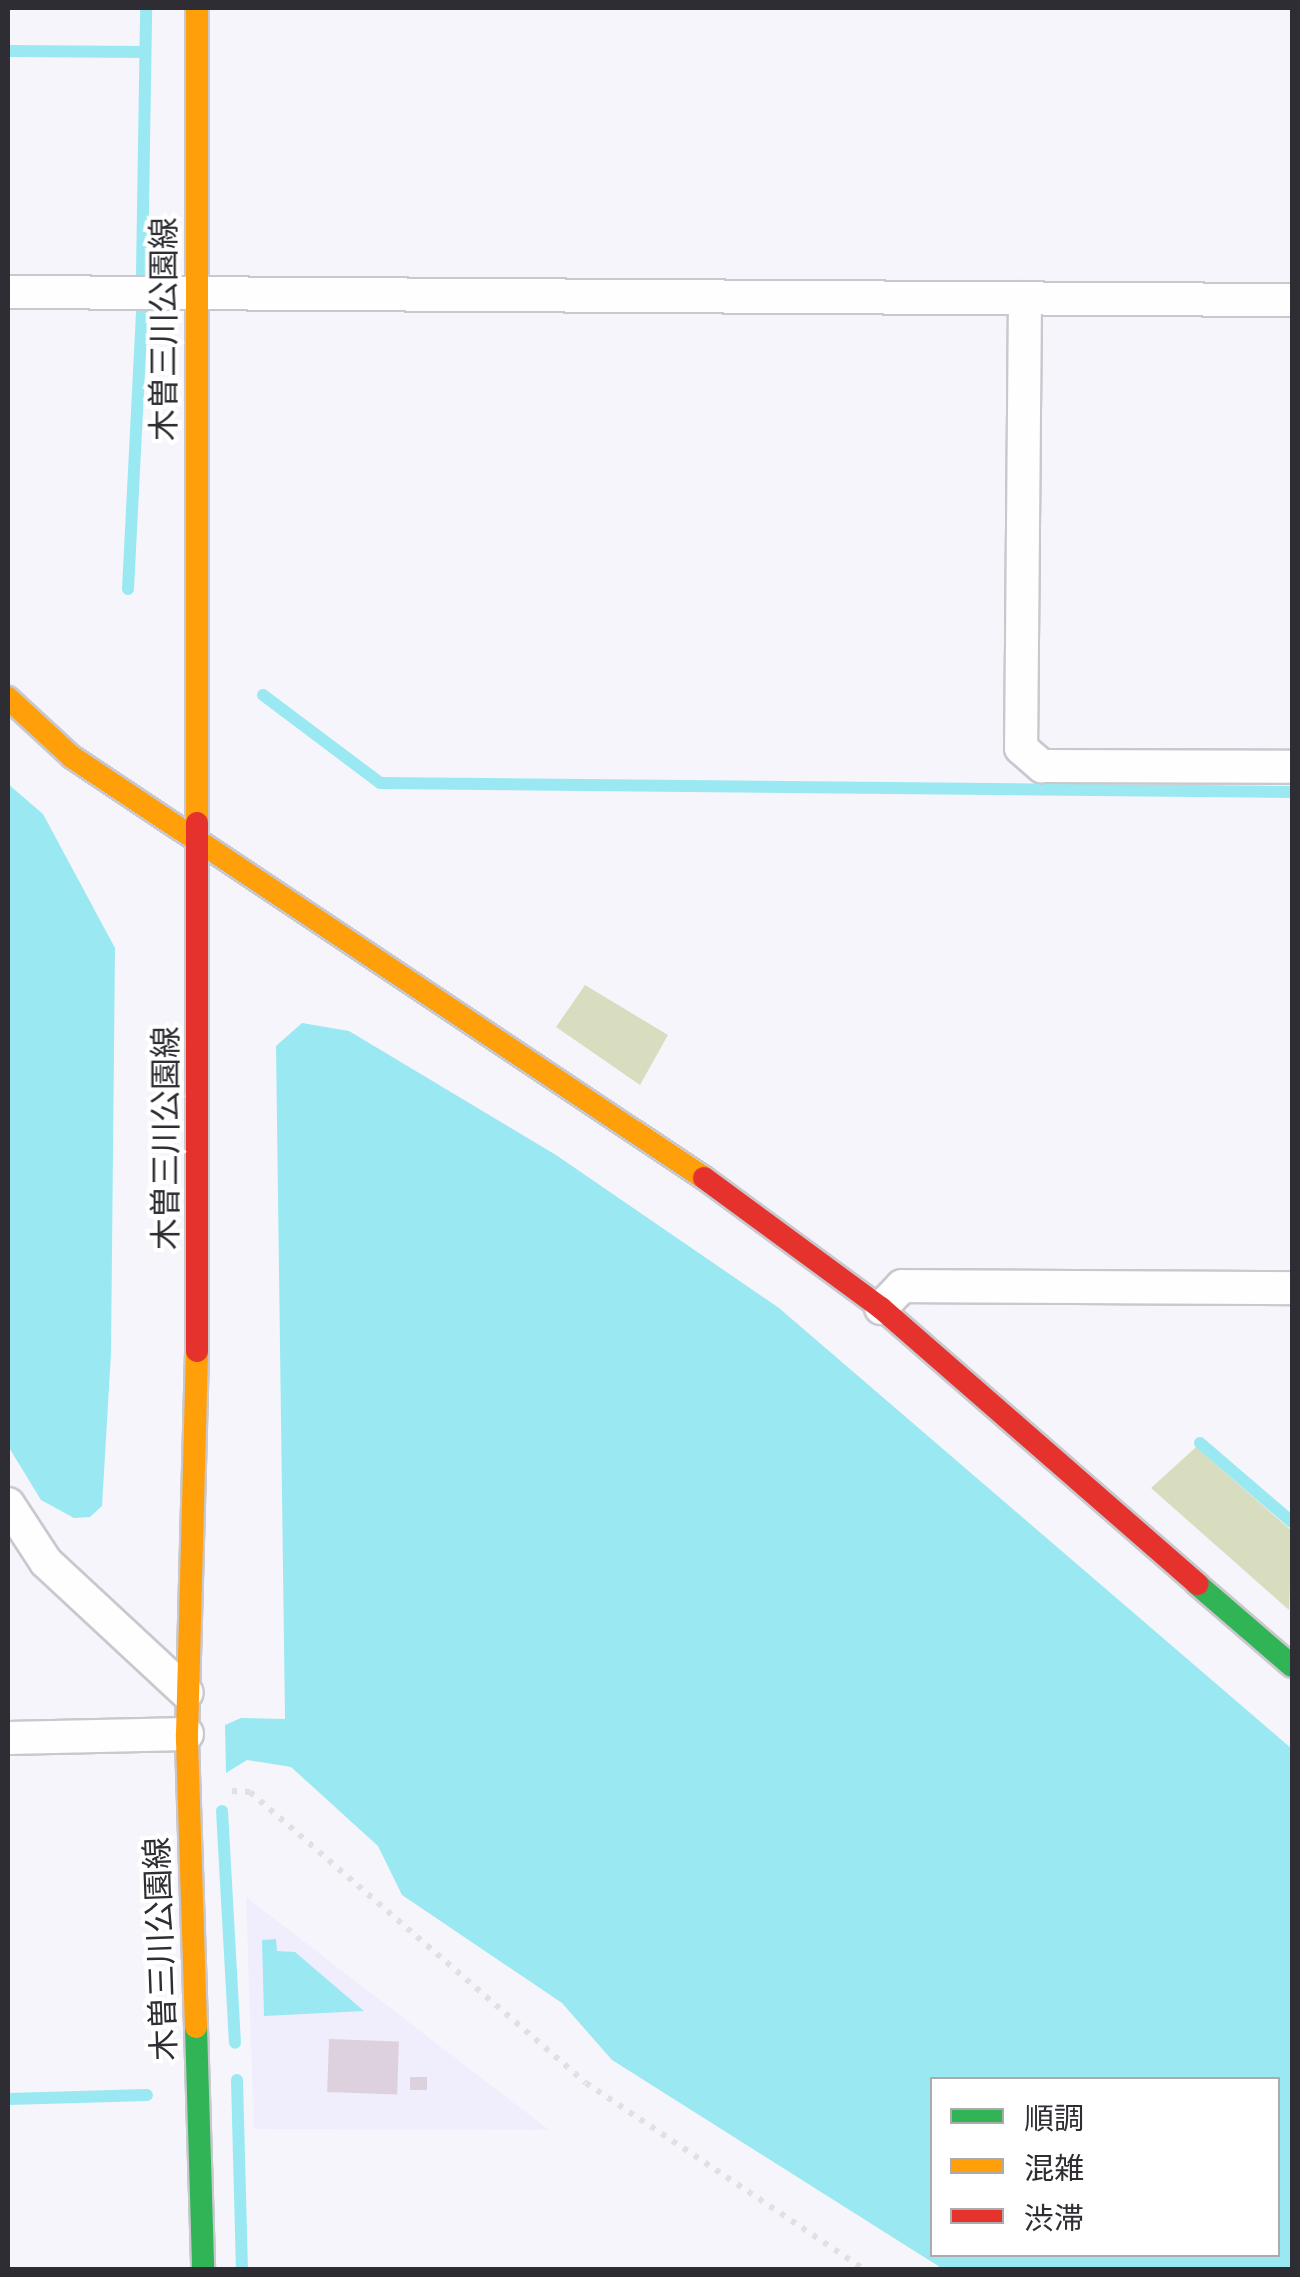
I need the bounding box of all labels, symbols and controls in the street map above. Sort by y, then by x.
street label: 木曽三川公園線 [144,217,182,441]
street label: 木曽三川公園線 [146,1026,184,1250]
street label: 木曽三川公園線 [137,1836,183,2062]
legend [930,2077,1280,2257]
text: 順調 [1024,2097,1084,2138]
text: 混雑 [1024,2147,1084,2188]
text: 渋滞 [1024,2197,1084,2238]

